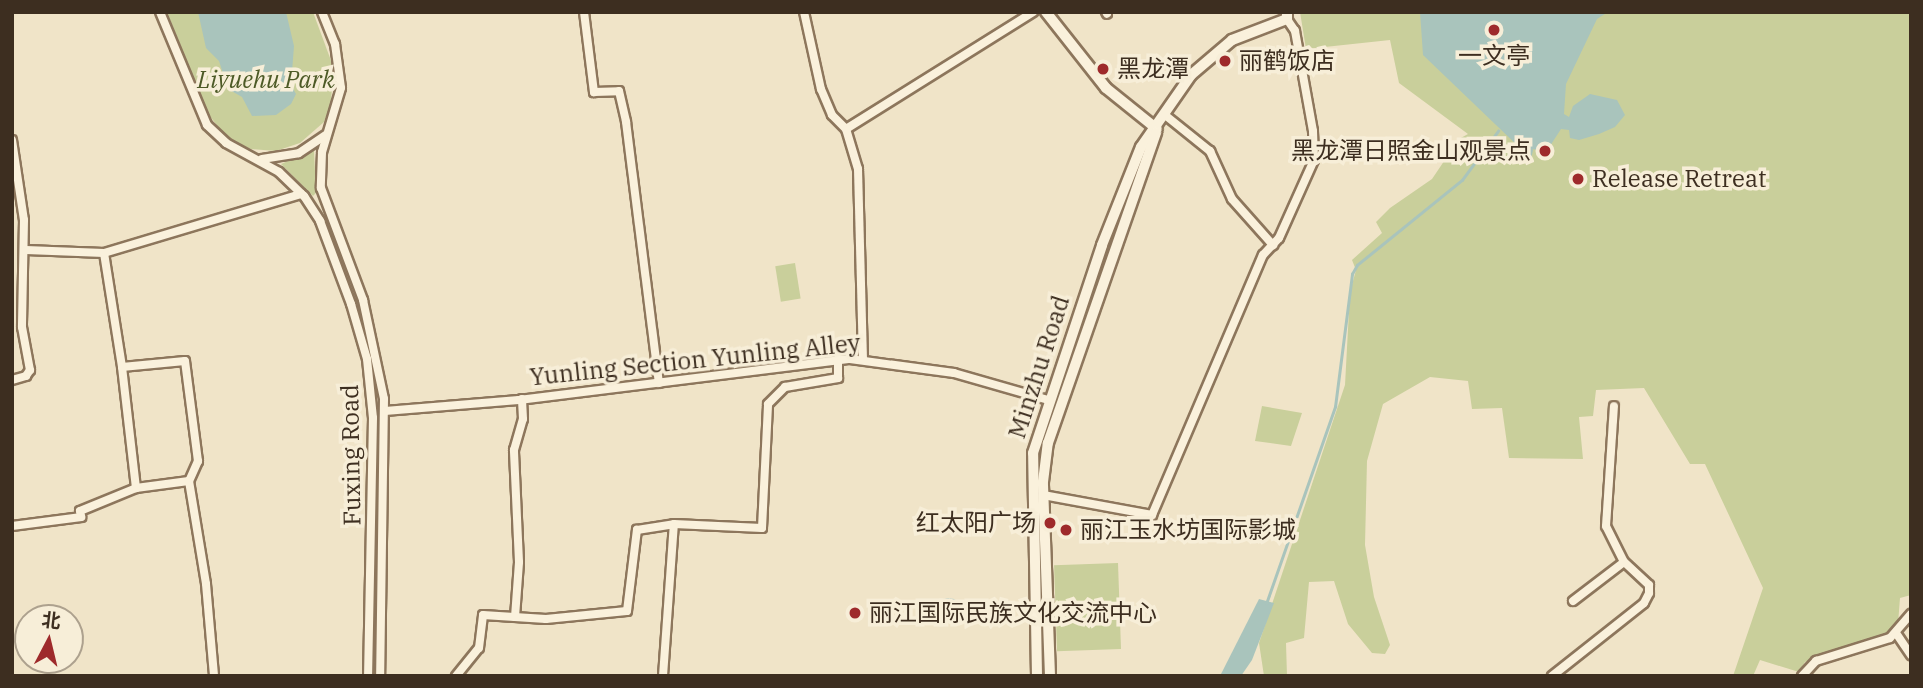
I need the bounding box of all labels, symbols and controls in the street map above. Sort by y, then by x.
marker: 一文亭 [1486,22,1502,38]
place label: 一文亭 [1458,42,1530,70]
place label: 丽鹤饭店 [1239,47,1335,75]
marker: 丽鹤饭店 [1217,53,1233,69]
place label: 黑龙潭 [1117,55,1189,83]
marker: 黑龙潭 [1095,61,1111,77]
park label: Liyuehu Park [197,66,335,94]
place label: 黑龙潭日照金山观景点 [1291,137,1531,165]
marker: 黑龙潭日照金山观景点 [1537,143,1553,159]
place label: Release Retreat [1592,165,1766,193]
marker: Release Retreat [1570,171,1586,187]
street label: Minzhu Road [1002,292,1076,442]
street label: Yunling Section Yunling Alley [528,328,862,392]
street label: Fuxing Road [335,384,367,526]
place label: 红太阳广场 [916,509,1036,537]
marker: 红太阳广场 [1042,515,1058,531]
place label: 丽江玉水坊国际影城 [1080,516,1296,544]
marker: 丽江玉水坊国际影城 [1058,522,1074,538]
place label: 丽江国际民族文化交流中心 [869,599,1157,627]
north arrow [14,604,84,674]
marker: 丽江国际民族文化交流中心 [847,605,863,621]
text: 北 [40,607,62,633]

